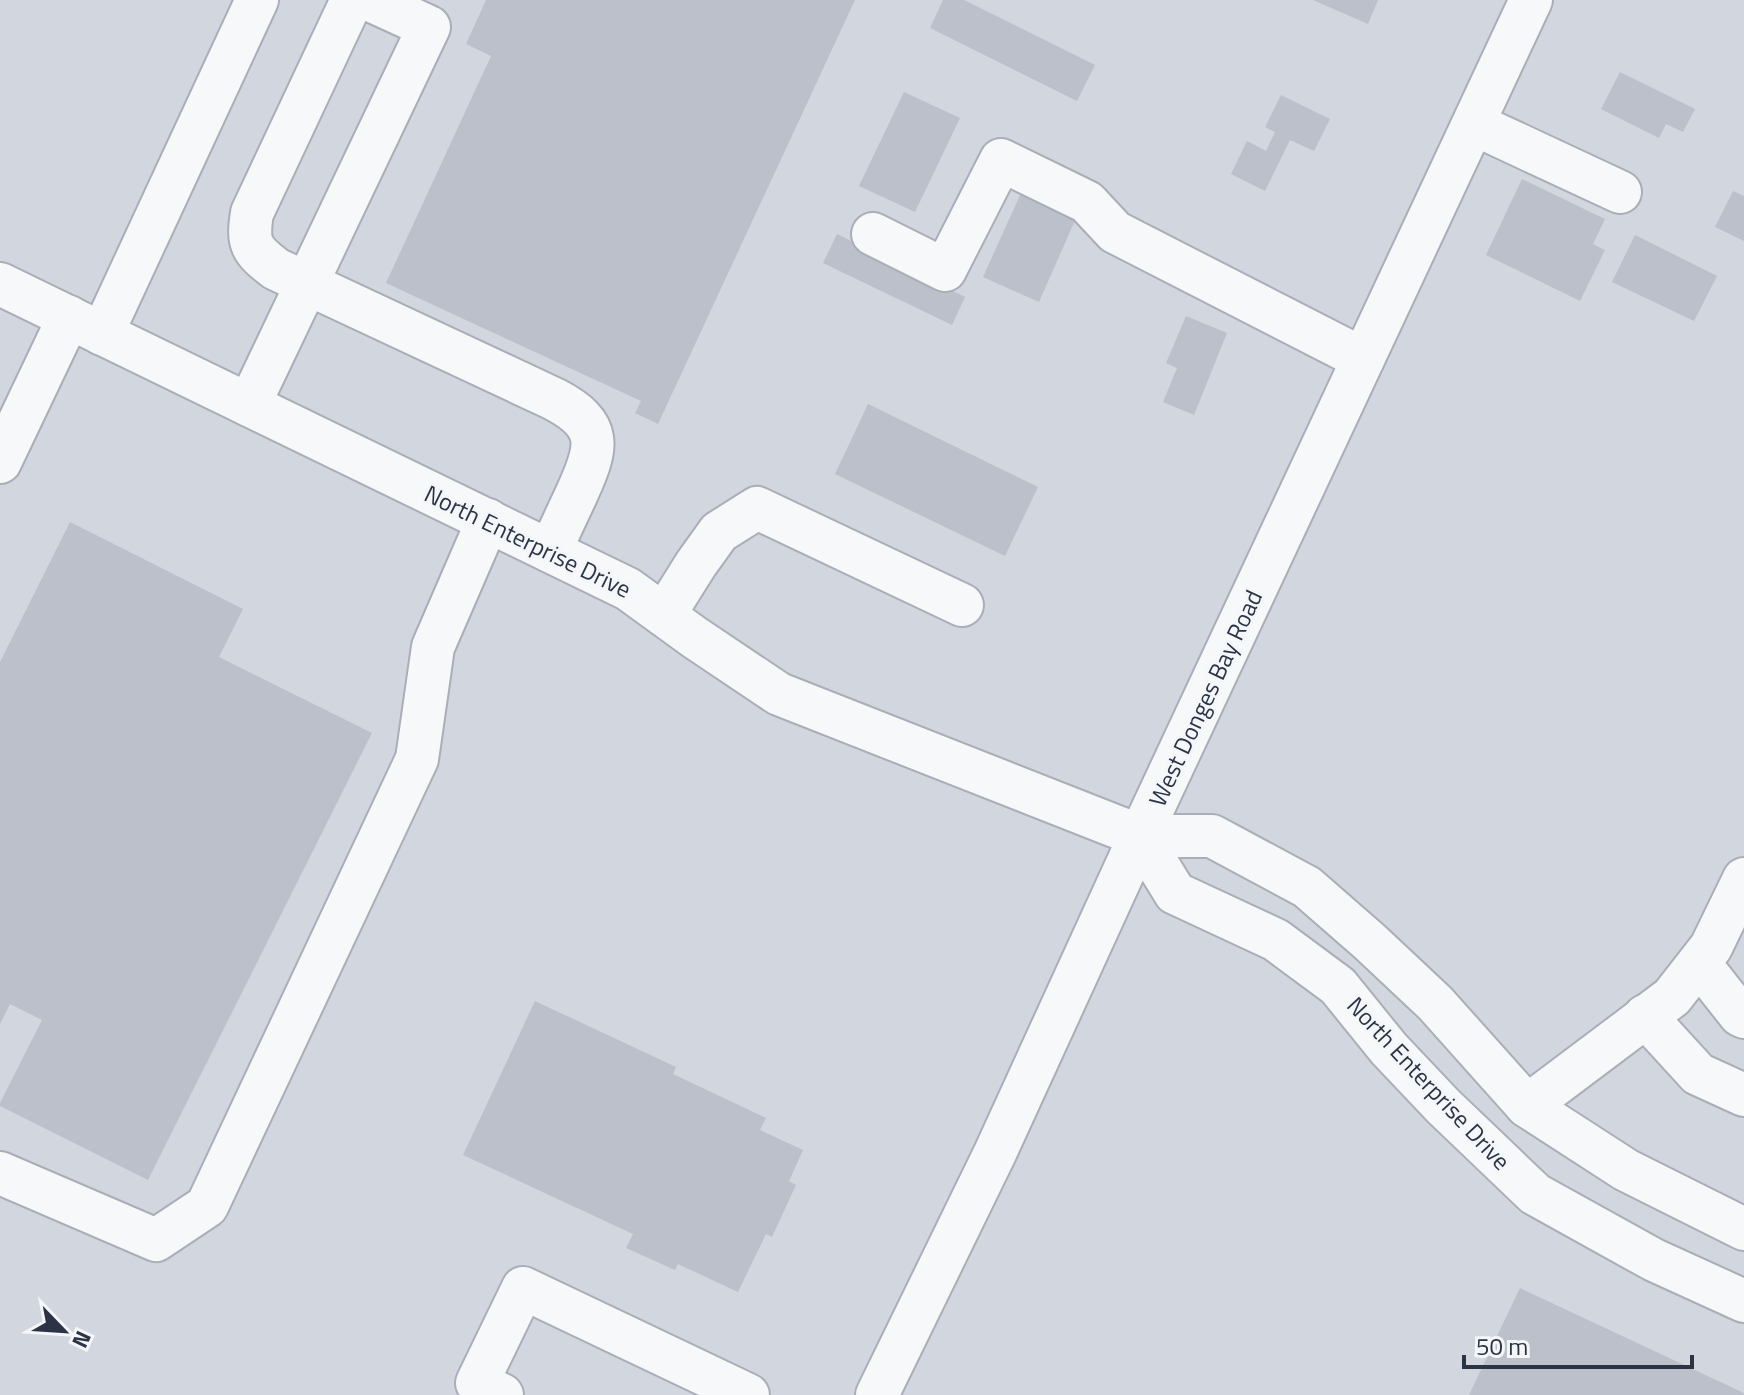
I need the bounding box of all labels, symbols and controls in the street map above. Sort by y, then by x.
street label: North Enterprise Drive [419,475,637,607]
street label: West Donges Bay Road [1139,584,1271,812]
street label: North Enterprise Drive [1339,988,1519,1178]
north arrow [24,1291,104,1371]
scale bar [1464,1319,1692,1369]
text: N [63,1325,101,1354]
text: 50 m [1476,1328,1528,1364]

